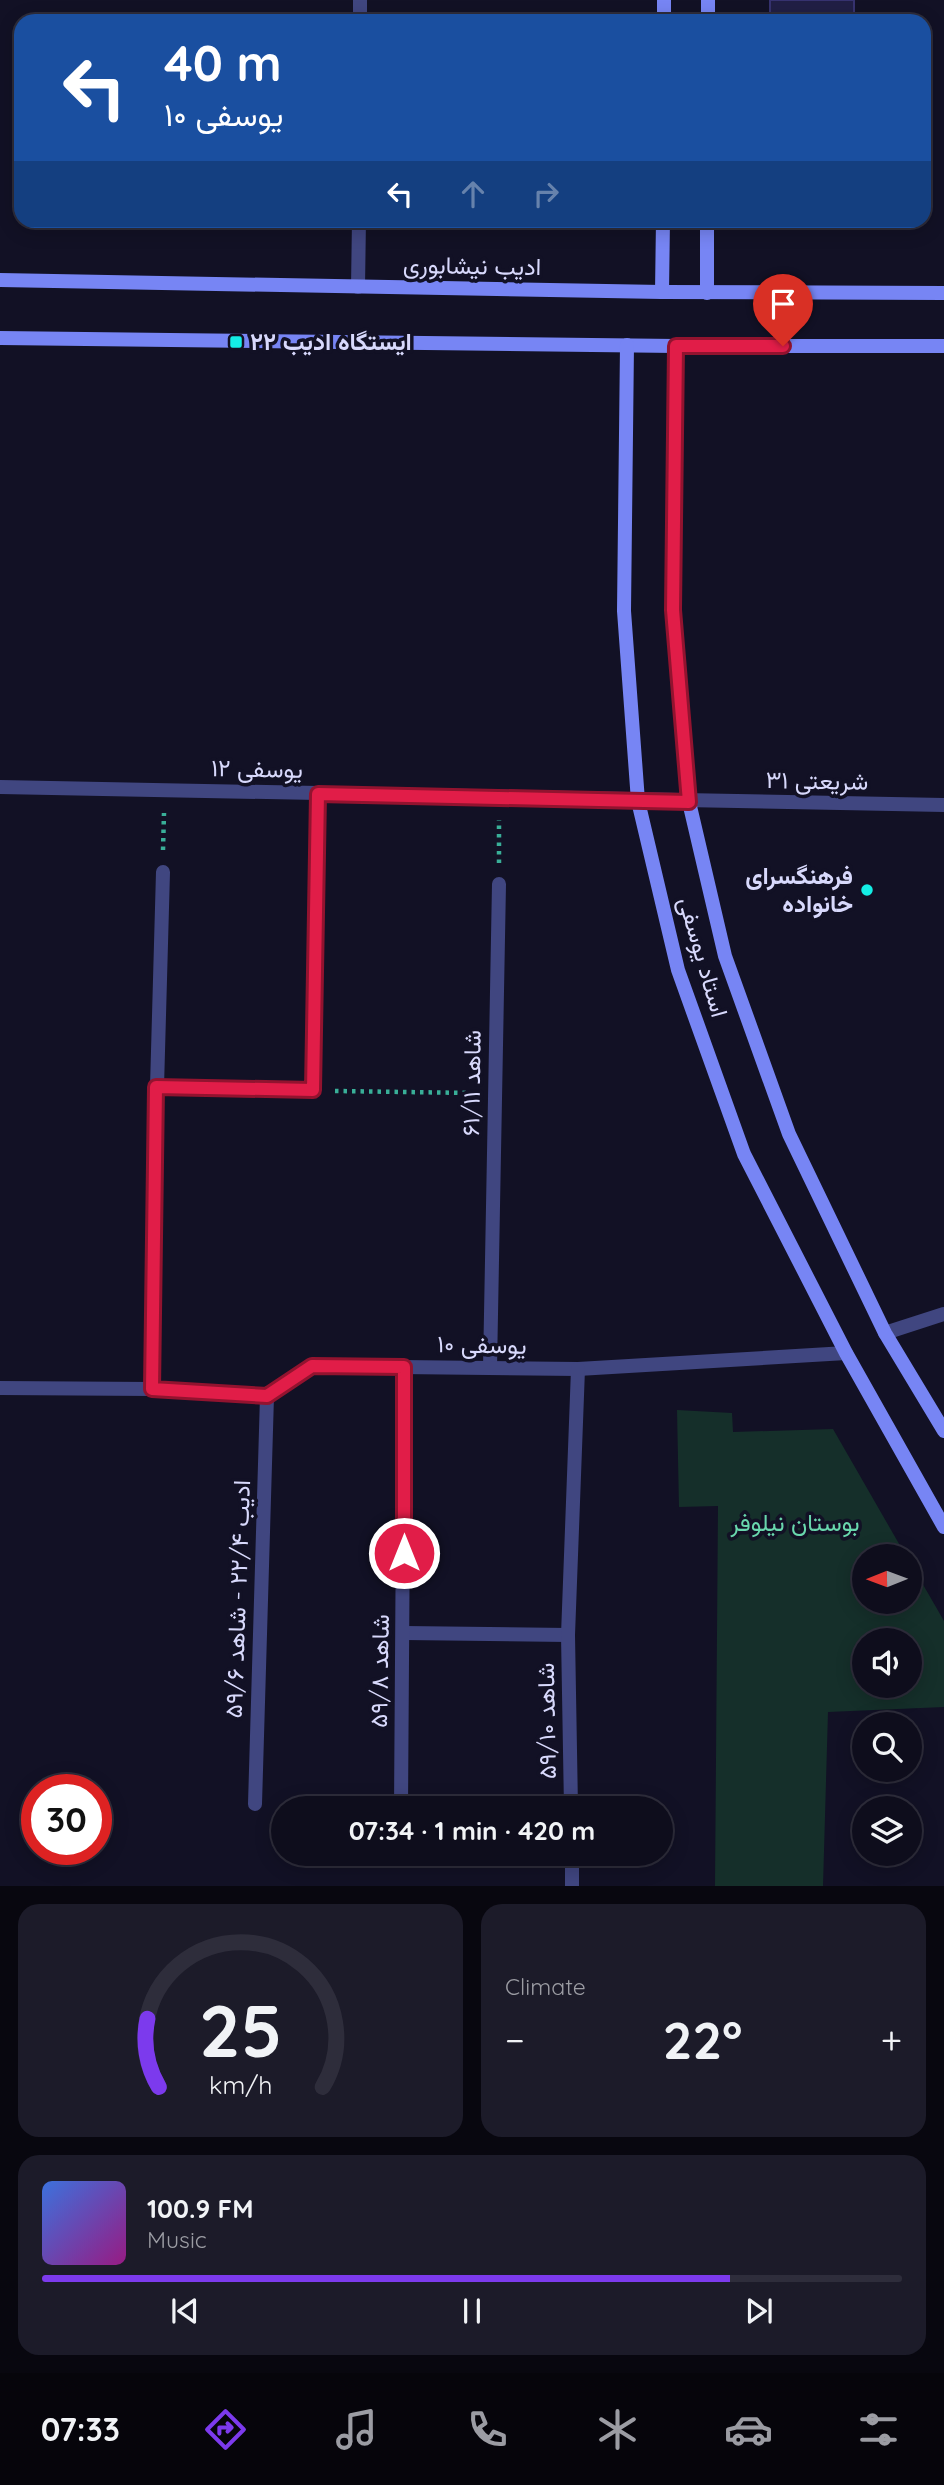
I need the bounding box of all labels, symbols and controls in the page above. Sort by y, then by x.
text: 40 m [164,32,282,93]
icon: left [49,42,140,133]
text: یوسفی ۱۰ [164,94,283,134]
icon: left [381,175,419,213]
icon: ahead [454,175,492,213]
icon: right [527,175,565,213]
street label: ادیب نیشابوری [403,249,541,282]
pin [753,274,813,346]
icon: arrive [764,285,802,323]
place label: ایستگاه ادیب ۲۲ [250,326,412,356]
marker: ایستگاه ادیب ۲۲ [228,334,244,350]
street label: یوسفی ۱۲ [211,752,303,785]
street label: شریعتی ۳۱ [765,764,869,797]
place label: فرهنگسرای خانواده [745,860,853,919]
marker: فرهنگسرای خانواده [859,882,875,898]
street label: استاد یوسفی [672,893,735,1021]
street label: شاهد ۶۱/۱۱ [455,1030,487,1136]
street label: یوسفی ۱۰ [437,1328,527,1361]
street label: ادیب ۲۲/۴ - شاهد ۵۹/۶ [218,1479,256,1719]
park label: بوستان نیلوفر [729,1507,860,1538]
position arrow [367,1516,441,1590]
north arrow [852,1544,922,1614]
map controls [852,1544,922,1866]
street label: شاهد ۵۹/۸ [363,1614,395,1728]
button: sound [852,1628,922,1698]
street label: شاهد ۵۹/‍۱۰ [530,1663,562,1780]
button: search [852,1712,922,1782]
speed limit sign: 30 [21,1774,112,1865]
button: layers [852,1796,922,1866]
text: 07:34 · 1 min · 420 m [349,1814,595,1847]
text: Climate [505,1972,586,2001]
text: 25 [199,1984,282,2075]
text: 22° [663,2007,742,2072]
text: − [505,2016,525,2064]
text: + [881,2016,902,2064]
text: km/h [209,2068,272,2099]
text: 100.9 FM [147,2192,253,2225]
text: Music [147,2225,207,2254]
icon: previous [166,2292,204,2330]
icon: pause [453,2292,491,2330]
icon: next [740,2292,778,2330]
icon: directions [201,2405,250,2454]
icon: music [332,2405,381,2454]
icon: phone [463,2405,512,2454]
icon: climate [593,2405,642,2454]
icon: car [724,2405,773,2454]
icon: filters [854,2405,903,2454]
text: 07:33 [41,2409,120,2449]

